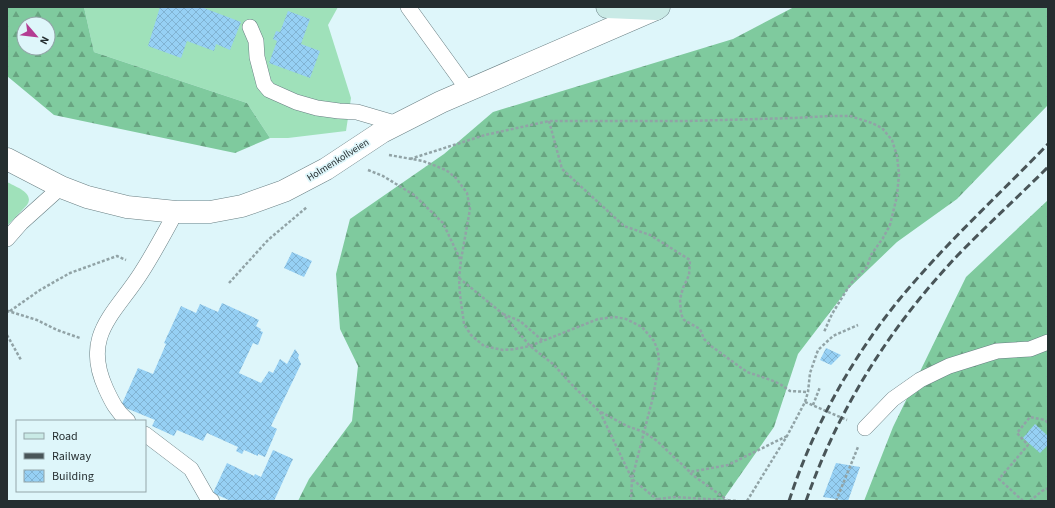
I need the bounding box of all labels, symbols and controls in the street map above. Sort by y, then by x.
north arrow [16,16,56,56]
text: N [36,34,53,47]
street label: Holmenkollveien [304,135,372,185]
legend [16,420,146,492]
text: Road [52,428,78,445]
text: Railway [52,448,91,465]
text: Building [52,468,94,485]

